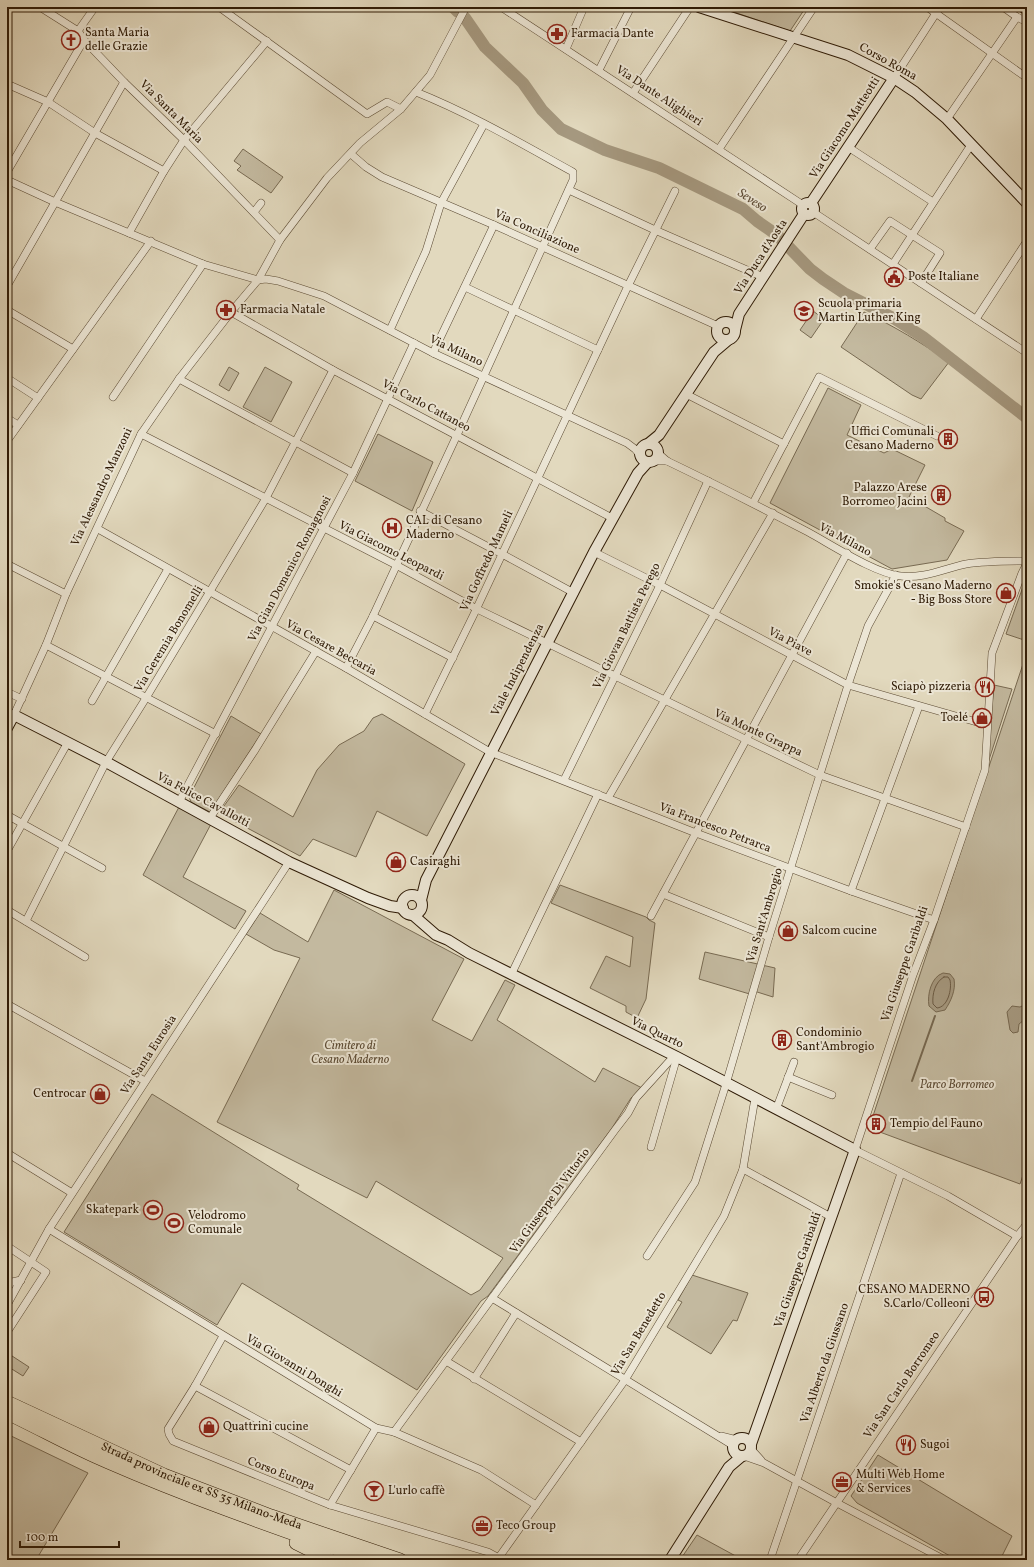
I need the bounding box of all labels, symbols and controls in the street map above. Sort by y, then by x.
pharmacy icon: Farmacia Dante [546,23,568,45]
place label: Santa Maria delle Grazie [85,25,149,55]
place label: Farmacia Dante [571,26,654,42]
church icon: Santa Maria delle Grazie [60,29,82,51]
street label: Corso Roma [856,39,920,85]
street label: Via Dante Alighieri [612,62,706,130]
street label: Via Giacomo Matteotti [806,74,884,182]
street label: Via Santa Maria [136,77,206,147]
water label: Seveso [734,185,770,217]
street label: Via Conciliazione [492,206,583,258]
street label: Via Duca d'Aosta [731,216,791,298]
public building icon: Poste Italiane [883,266,905,288]
place label: Poste Italiane [908,269,979,285]
place label: Scuola primaria Martin Luther King [818,296,921,326]
pharmacy icon: Farmacia Natale [215,299,237,321]
school or university icon: Scuola primaria Martin Luther King [793,300,815,322]
place label: Farmacia Natale [240,302,326,318]
street label: Via Milano [427,332,485,370]
street label: Via Carlo Cattaneo [379,376,473,436]
place label: Uffici Comunali Cesano Maderno [845,424,934,454]
street label: Via Alessandro Manzoni [68,425,137,549]
building icon: Uffici Comunali Cesano Maderno [937,428,959,450]
place label: Palazzo Arese Borromeo Jacini [842,480,927,510]
building icon: Palazzo Arese Borromeo Jacini [930,484,952,506]
street label: Via Gian Domenico Romagnosi [245,493,336,645]
street label: Via Goffredo Mameli [457,508,518,614]
place label: CAL di Cesano Maderno [406,513,482,543]
street label: Via Giacomo Leopardi [336,517,447,585]
hospital icon: CAL di Cesano Maderno [381,517,403,539]
street label: Via Milano [816,519,874,561]
street label: Via Giovan Battista Perego [589,560,665,692]
place label: Smokie's Cesano Maderno - Big Boss Store [854,578,992,608]
street label: Via Geremia Bonomelli [131,582,207,695]
shop icon: Smokie's Cesano Maderno - Big Boss Store [995,582,1017,604]
street label: Via Cesare Beccaria [283,616,379,680]
street label: Viale Indipendenza [488,621,548,719]
street label: Via Piave [765,624,815,660]
restaurant icon: Sciapò pizzeria [974,676,996,698]
place label: Sciapò pizzeria [891,679,971,695]
street label: Via Monte Grappa [711,706,805,760]
shop icon: Toelé [971,707,993,729]
place label: Toelé [940,710,968,726]
street label: Via Felice Cavallotti [154,769,253,831]
street label: Via Francesco Petrarca [657,799,773,857]
shop icon: Casiraghi [385,851,407,873]
place label: Casiraghi [410,854,461,870]
street label: Via Sant'Ambrogio [743,866,787,964]
street label: Via Giuseppe Garibaldi [878,904,932,1024]
shop icon: Salcom cucine [777,920,799,942]
place label: Salcom cucine [802,923,877,939]
street label: Via Santa Eurosia [117,1012,181,1098]
street label: Via Quarto [628,1013,686,1053]
place label: Condominio Sant'Ambrogio [796,1025,874,1055]
building icon: Condominio Sant'Ambrogio [771,1029,793,1051]
park label: Cimitero di Cesano Maderno [311,1038,390,1068]
park label: Parco Borromeo [920,1077,995,1093]
shop icon: Centrocar [89,1083,111,1105]
place label: Centrocar [33,1086,86,1102]
building icon: Tempio del Fauno [865,1113,887,1135]
place label: Tempio del Fauno [890,1116,983,1132]
street label: Via Giuseppe Di Vittorio [506,1145,594,1257]
sports icon: Skatepark [142,1199,164,1221]
place label: Skatepark [86,1202,139,1218]
place label: Velodromo Comunale [188,1208,246,1238]
street label: Via Giuseppe Garibaldi [771,1210,825,1330]
sports icon: Velodromo Comunale [163,1212,185,1234]
place label: CESANO MADERNO S.Carlo/Colleoni [858,1282,970,1312]
bus stop icon: CESANO MADERNO S.Carlo/Colleoni [973,1286,995,1308]
street label: Via San Benedetto [608,1289,670,1379]
street label: Via Alberto da Giussano [797,1301,853,1425]
street label: Via San Carlo Borromeo [860,1328,944,1442]
street label: Via Giovanni Donghi [243,1331,346,1401]
shop icon: Quattrini cucine [198,1416,220,1438]
place label: Quattrini cucine [223,1419,309,1435]
restaurant icon: Sugoi [895,1434,917,1456]
place label: Sugoi [920,1437,950,1453]
street label: Strada provinciale ex SS 35 Milano-Meda [98,1439,304,1534]
street label: Corso Europa [245,1453,317,1495]
place label: Multi Web Home & Services [856,1467,945,1497]
office icon: Multi Web Home & Services [831,1471,853,1493]
bar icon: L'urlo caffè [363,1480,385,1502]
place label: L'urlo caffè [388,1483,445,1499]
office icon: Teco Group [471,1515,493,1537]
place label: Teco Group [496,1518,556,1534]
scale bar [20,1523,119,1549]
text: 100 m [26,1530,59,1546]

